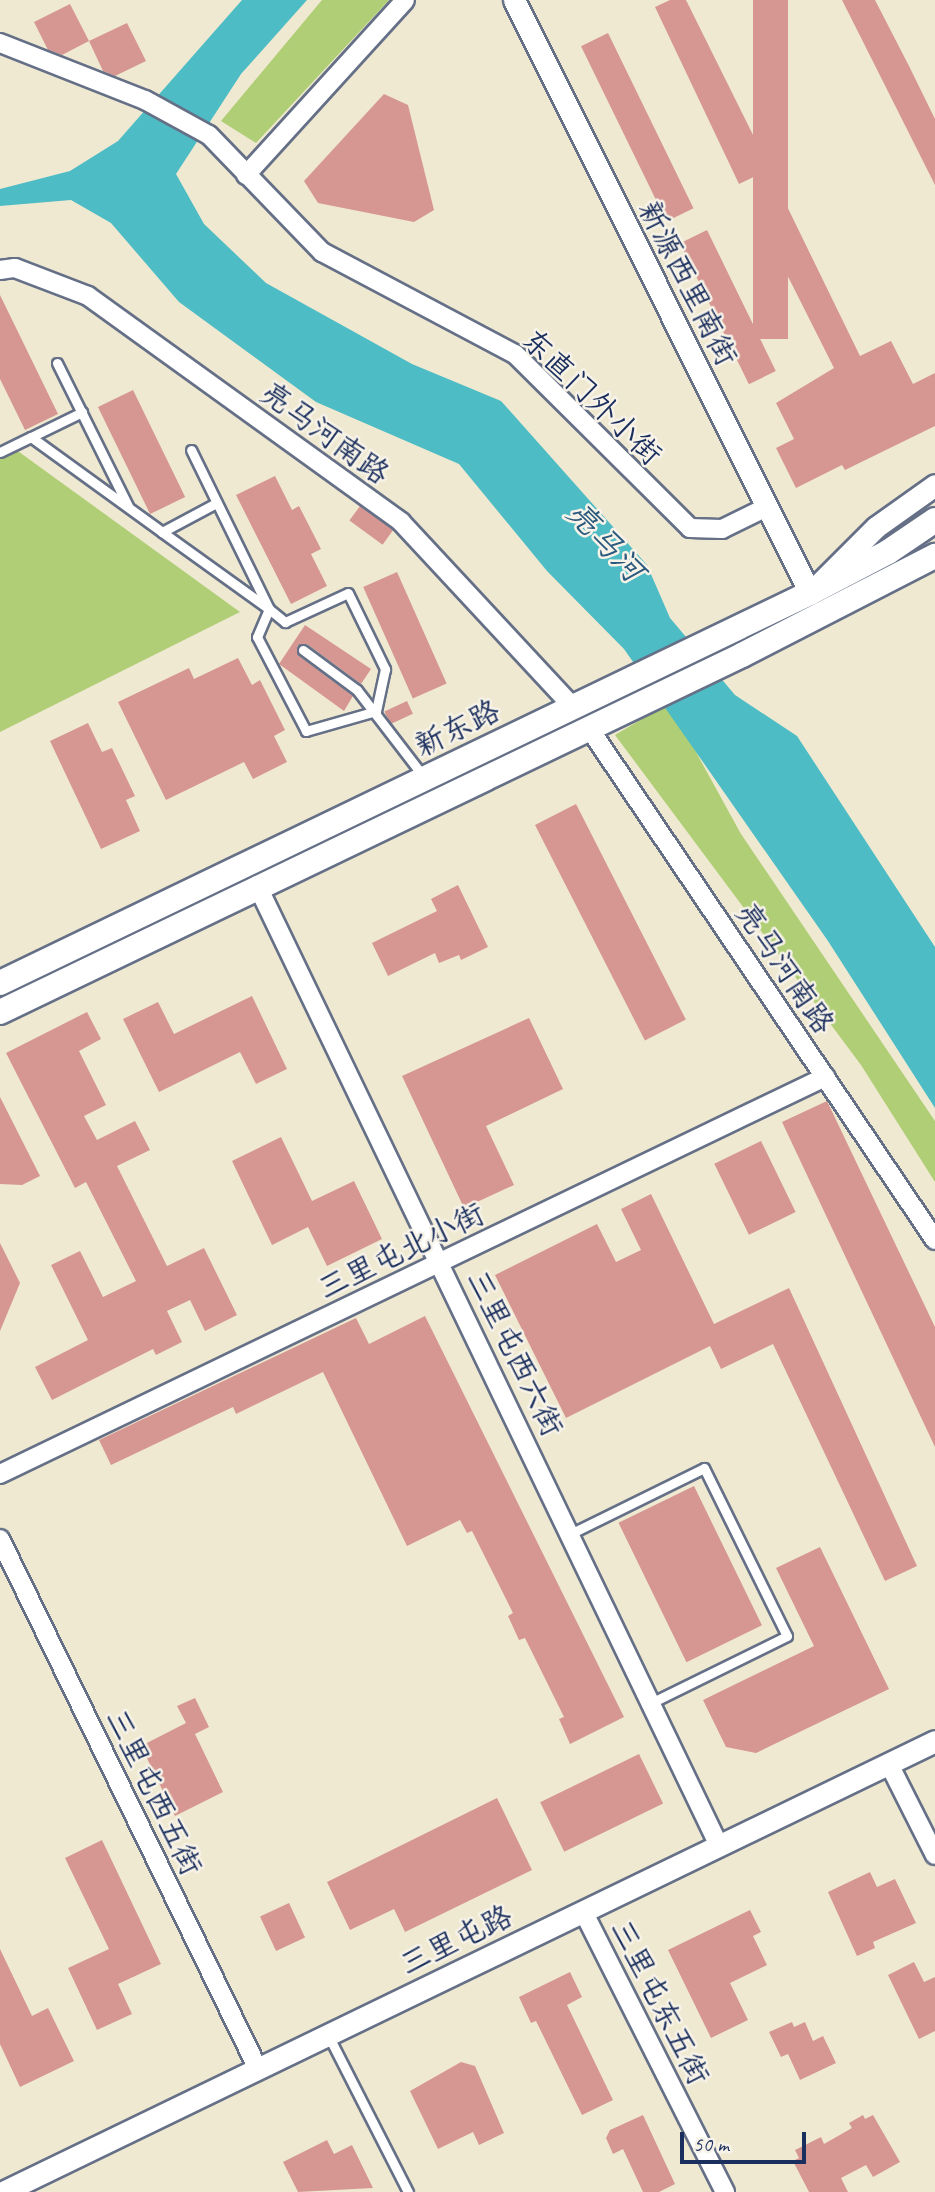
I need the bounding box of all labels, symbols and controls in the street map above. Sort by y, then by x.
street label: 新源西里南街 [631,195,745,371]
street label: 东直门外小街 [515,322,669,472]
street label: 亮马河南路 [254,374,396,492]
water label: 亮马河 [558,494,652,590]
street label: 新东路 [409,692,505,764]
street label: 亮马河南路 [728,896,842,1040]
street label: 三里屯北小街 [312,1195,490,1307]
street label: 三里屯西六街 [459,1264,571,1442]
street label: 三里屯西五街 [98,1703,210,1881]
street label: 三里屯路 [394,1898,518,1982]
street label: 三里屯东五街 [603,1914,717,2090]
scale bar [683,2118,809,2162]
text: 50 m [693,2131,729,2157]

